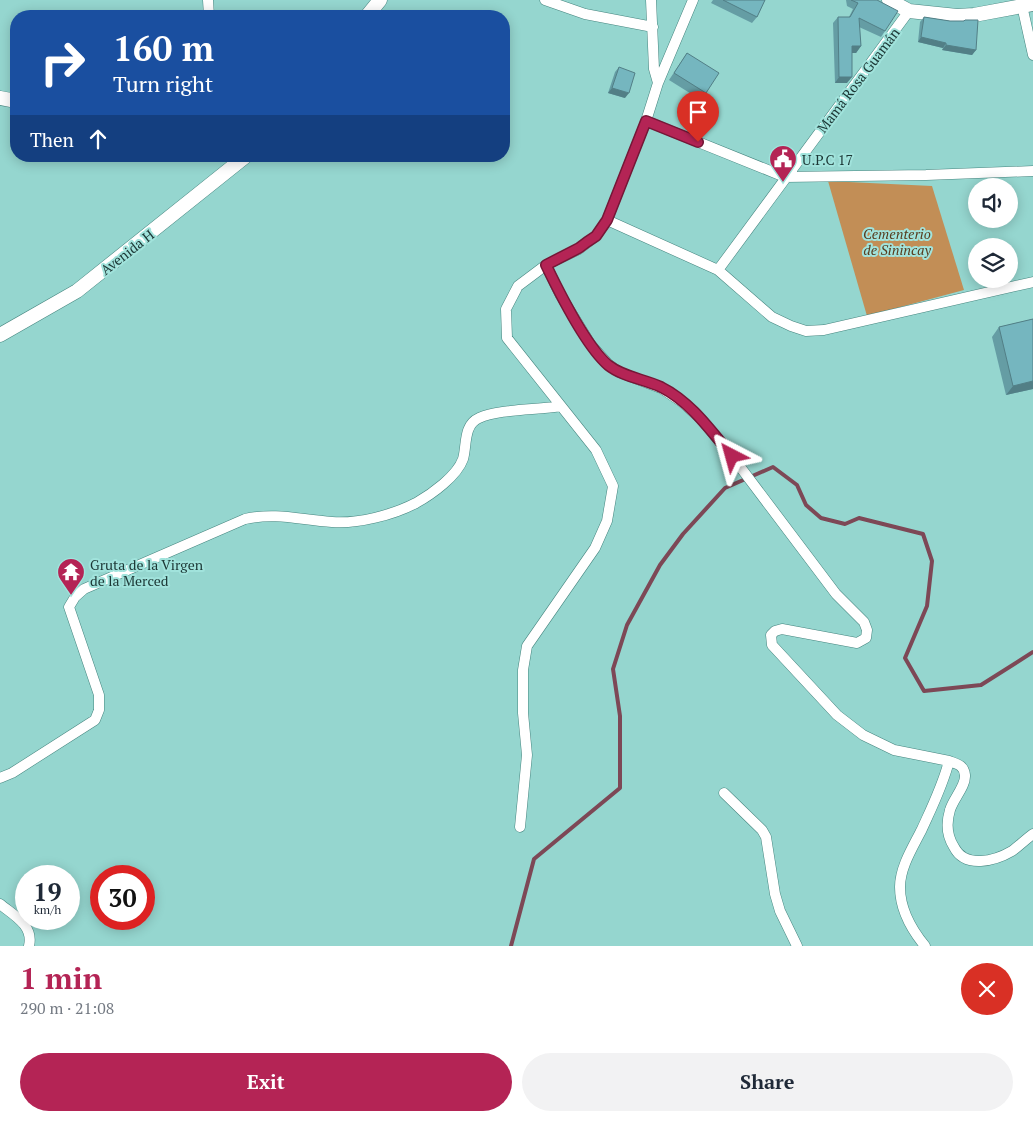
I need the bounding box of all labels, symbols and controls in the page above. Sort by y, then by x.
street label: Mamá Rosa Guamán [812,23,904,136]
text: 160 m [113,25,214,71]
icon: right [30,30,95,95]
text: Turn right [113,69,213,98]
pin [677,91,719,142]
icon: arrive [684,98,712,126]
icon: ahead [84,125,112,153]
text: Then [30,127,74,152]
public building icon: U.P.C 17 [768,144,798,183]
place label: U.P.C 17 [802,150,853,169]
map controls [968,178,1018,288]
button: sound [968,178,1018,228]
park label: Cementerio de Sinincay [863,224,931,259]
street label: Avenida H [96,225,158,279]
button: layers [968,238,1018,288]
position arrow [705,429,757,481]
place label: Gruta de la Virgen de la Merced [90,555,204,590]
temple icon: Gruta de la Virgen de la Merced [56,557,86,596]
speed limit sign: 30 [90,865,155,930]
text: 19 [33,875,62,908]
text: km/h [34,902,61,917]
text: 1 min [20,958,102,998]
button: close [961,963,1013,1015]
text: 290 m · 21:08 [20,997,114,1019]
button: Exit [20,1053,512,1111]
button: Share [522,1053,1013,1111]

